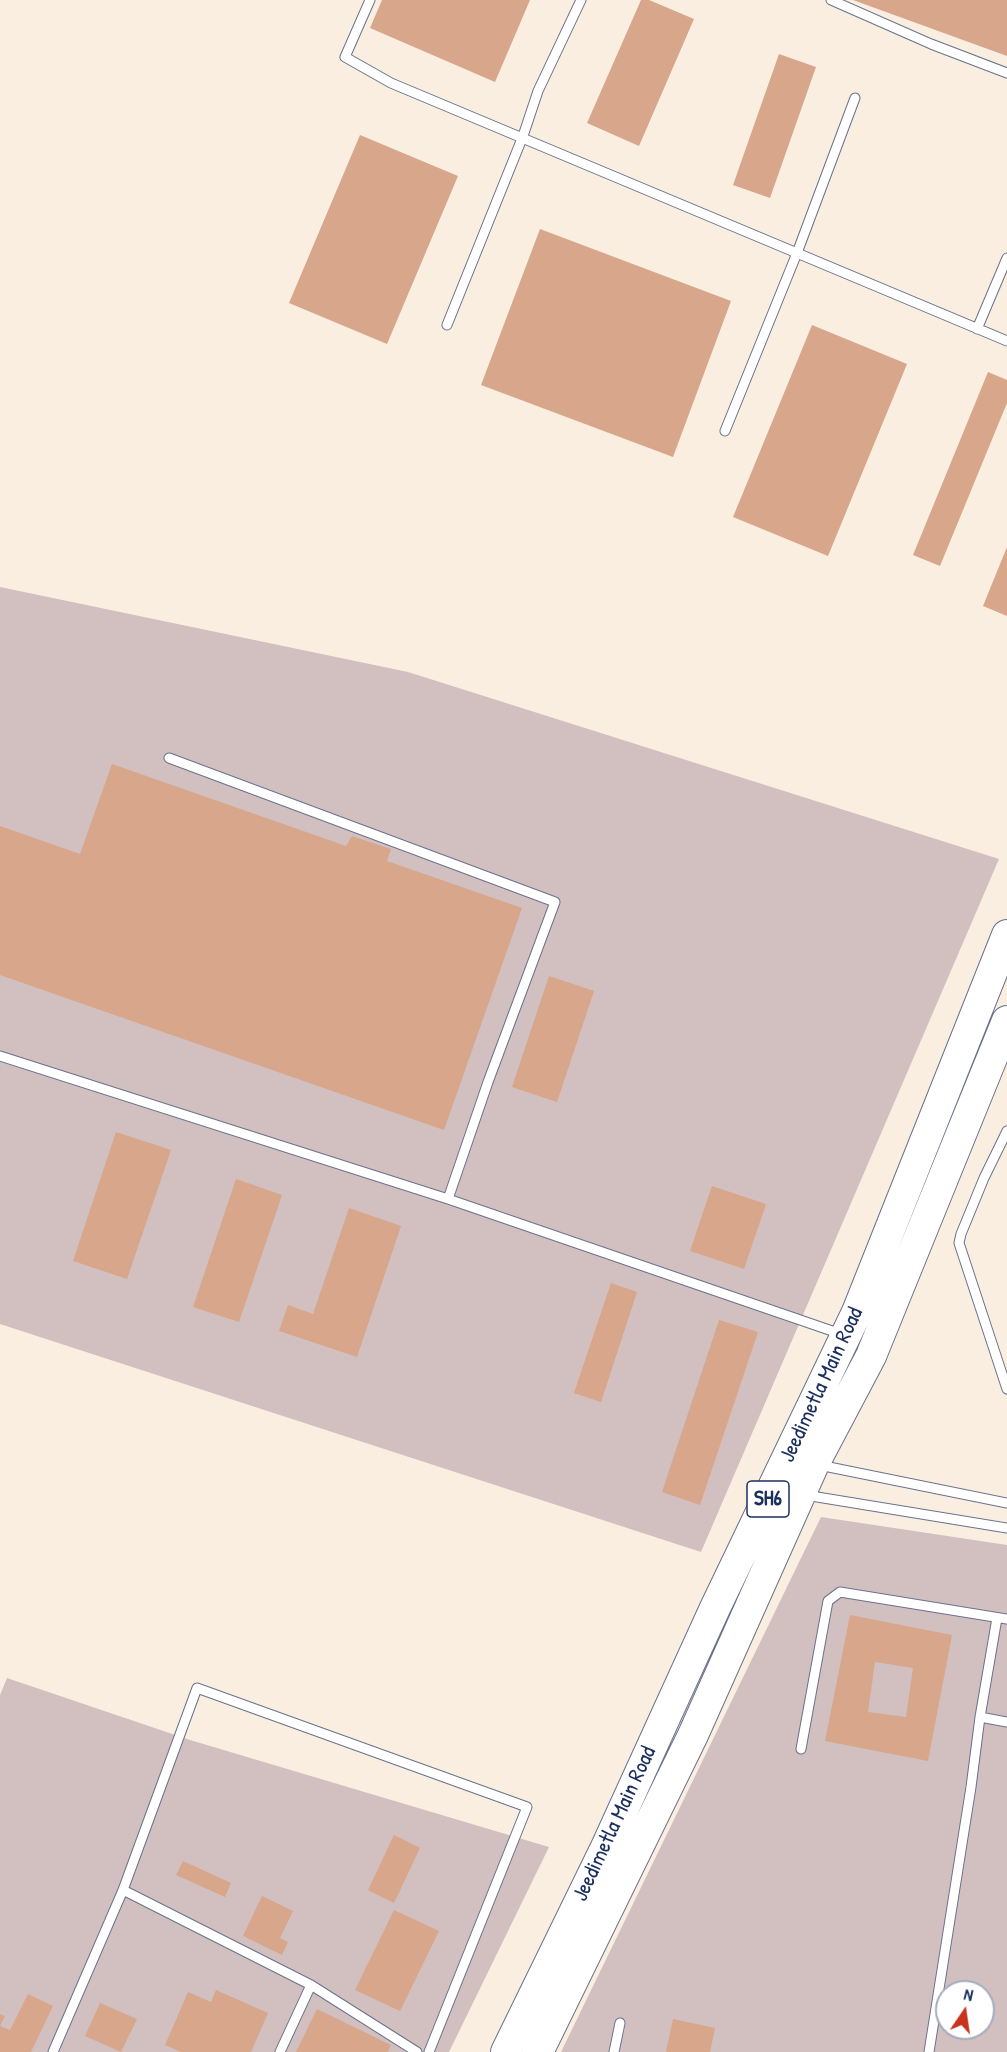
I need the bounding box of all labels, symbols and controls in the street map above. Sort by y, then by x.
street label: Jeedimetla Main Road [775,1303,869,1467]
road number: SH6 [747,1481,789,1517]
street label: Jeedimetla Main Road [568,1742,662,1906]
north arrow [935,1980,995,2040]
text: N [962,1983,975,2006]

